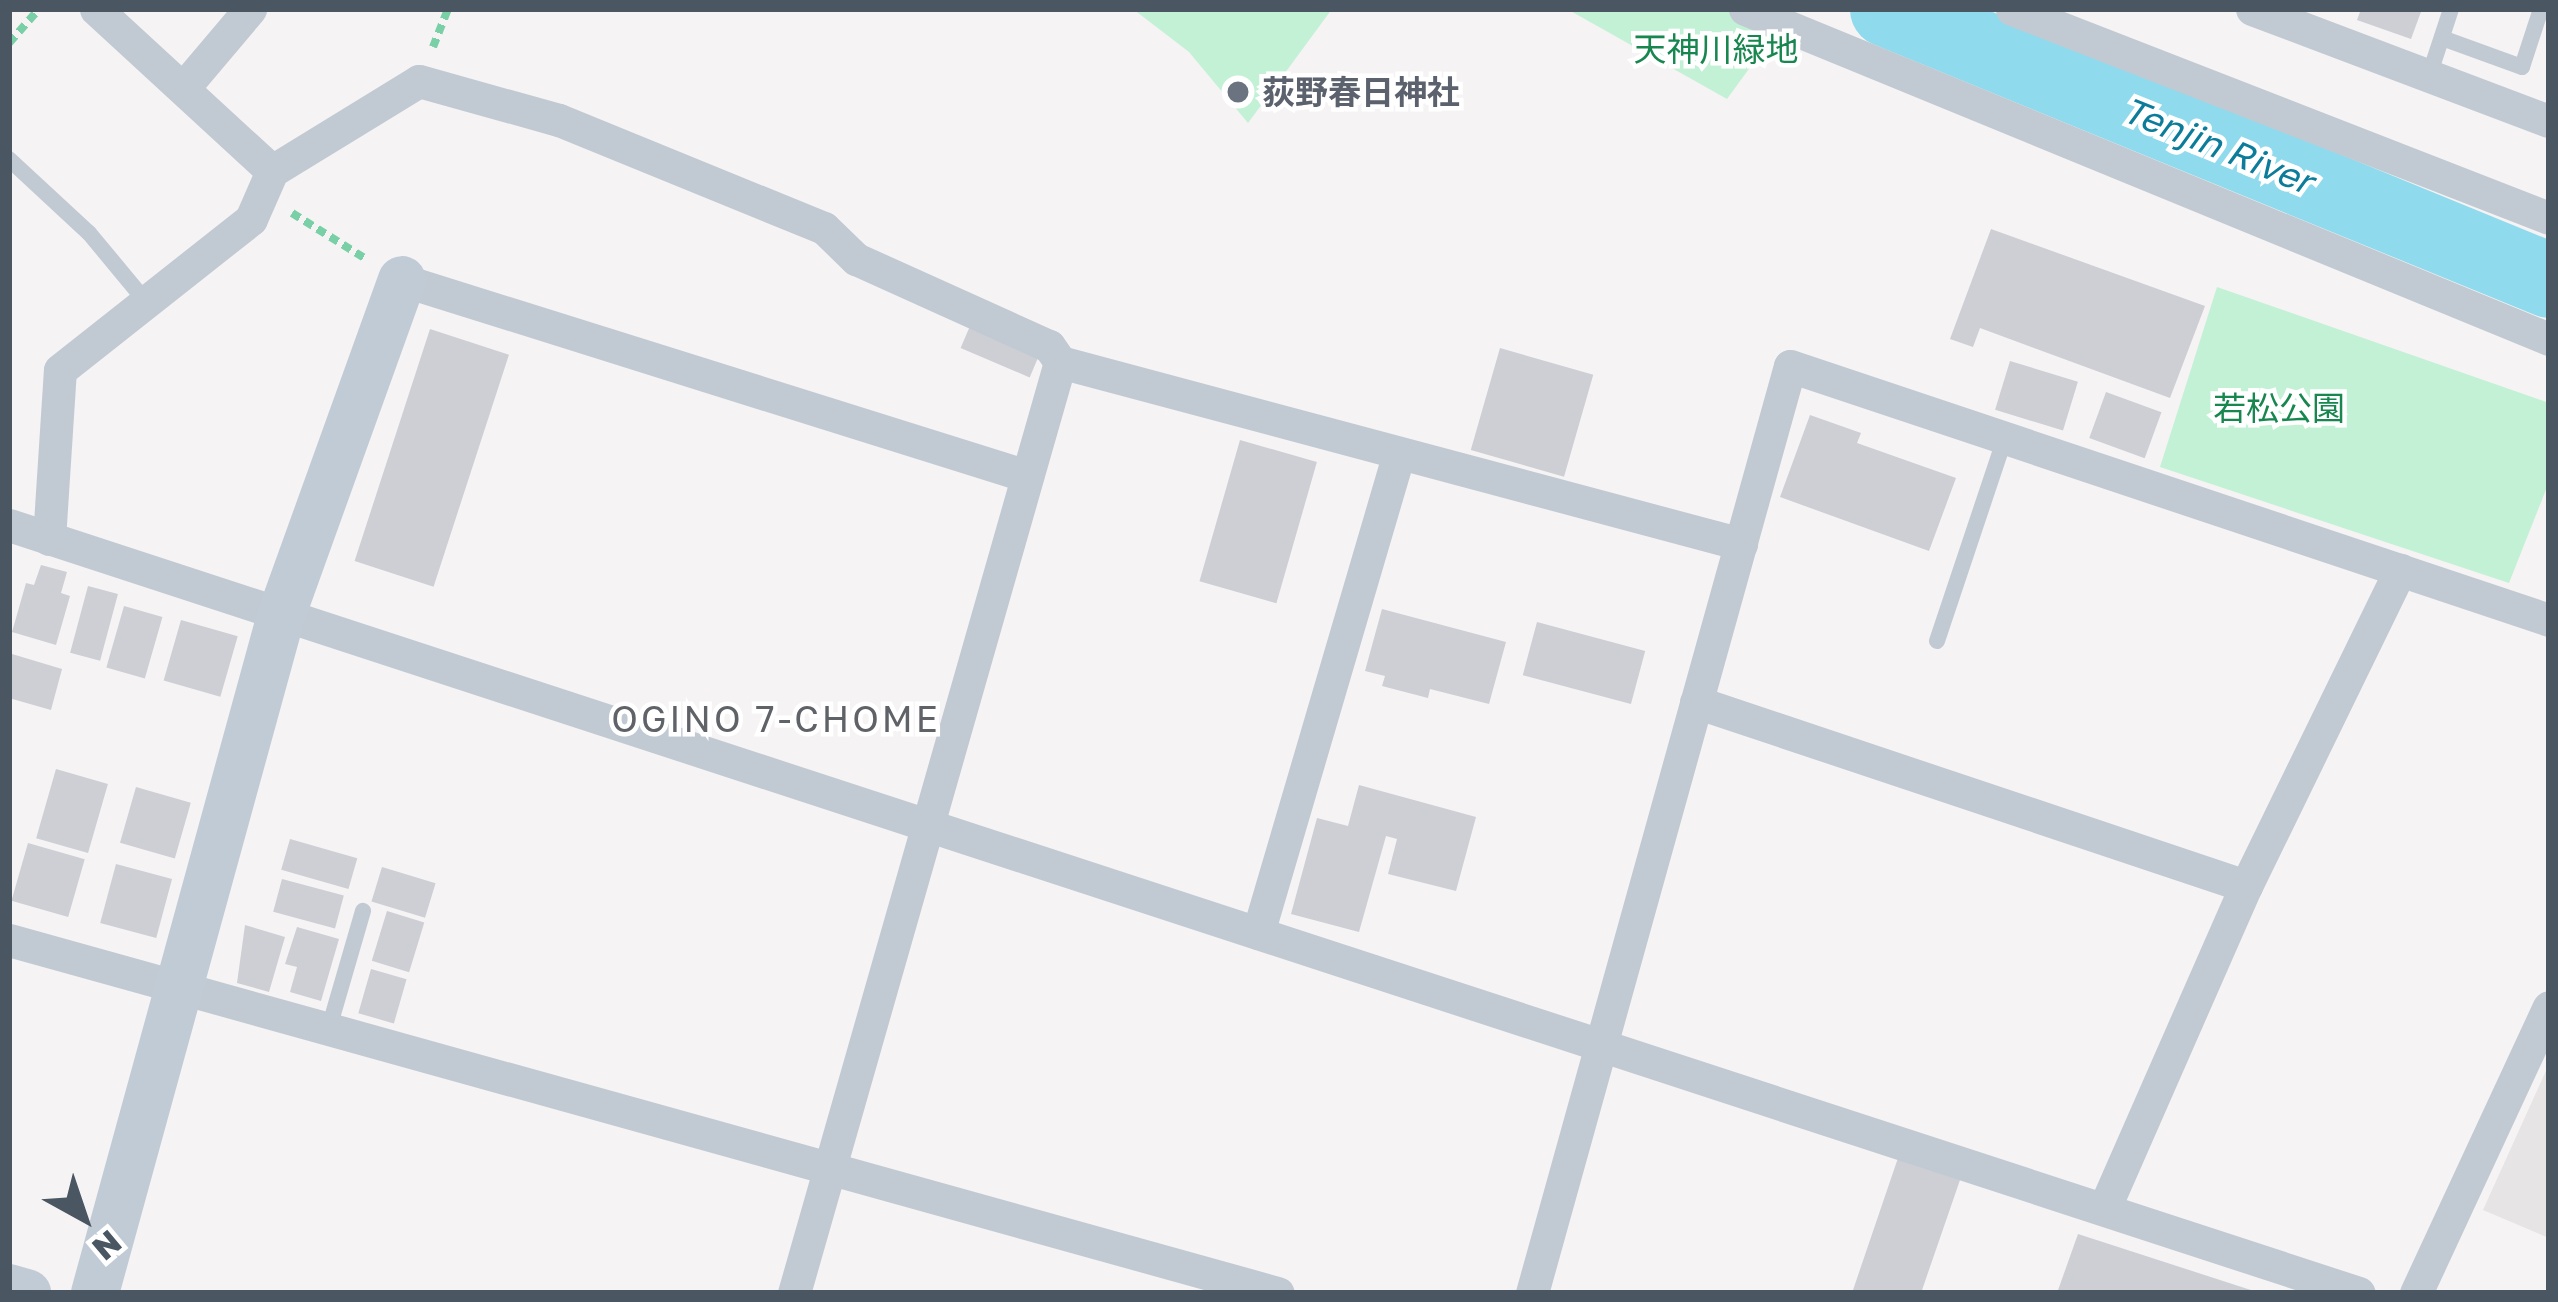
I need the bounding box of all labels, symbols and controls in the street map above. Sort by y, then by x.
park label: 天神川緑地 [1634,29,1798,69]
place label: 荻野春日神社 [1262,72,1460,112]
marker: 荻野春日神社 [1225,79,1251,105]
water label: Tenjin River [2117,87,2319,203]
park label: 若松公園 [2213,388,2345,428]
district label: OGINO 7-CHOME [611,697,941,741]
north arrow [24,1158,144,1278]
text: N [85,1223,130,1269]

